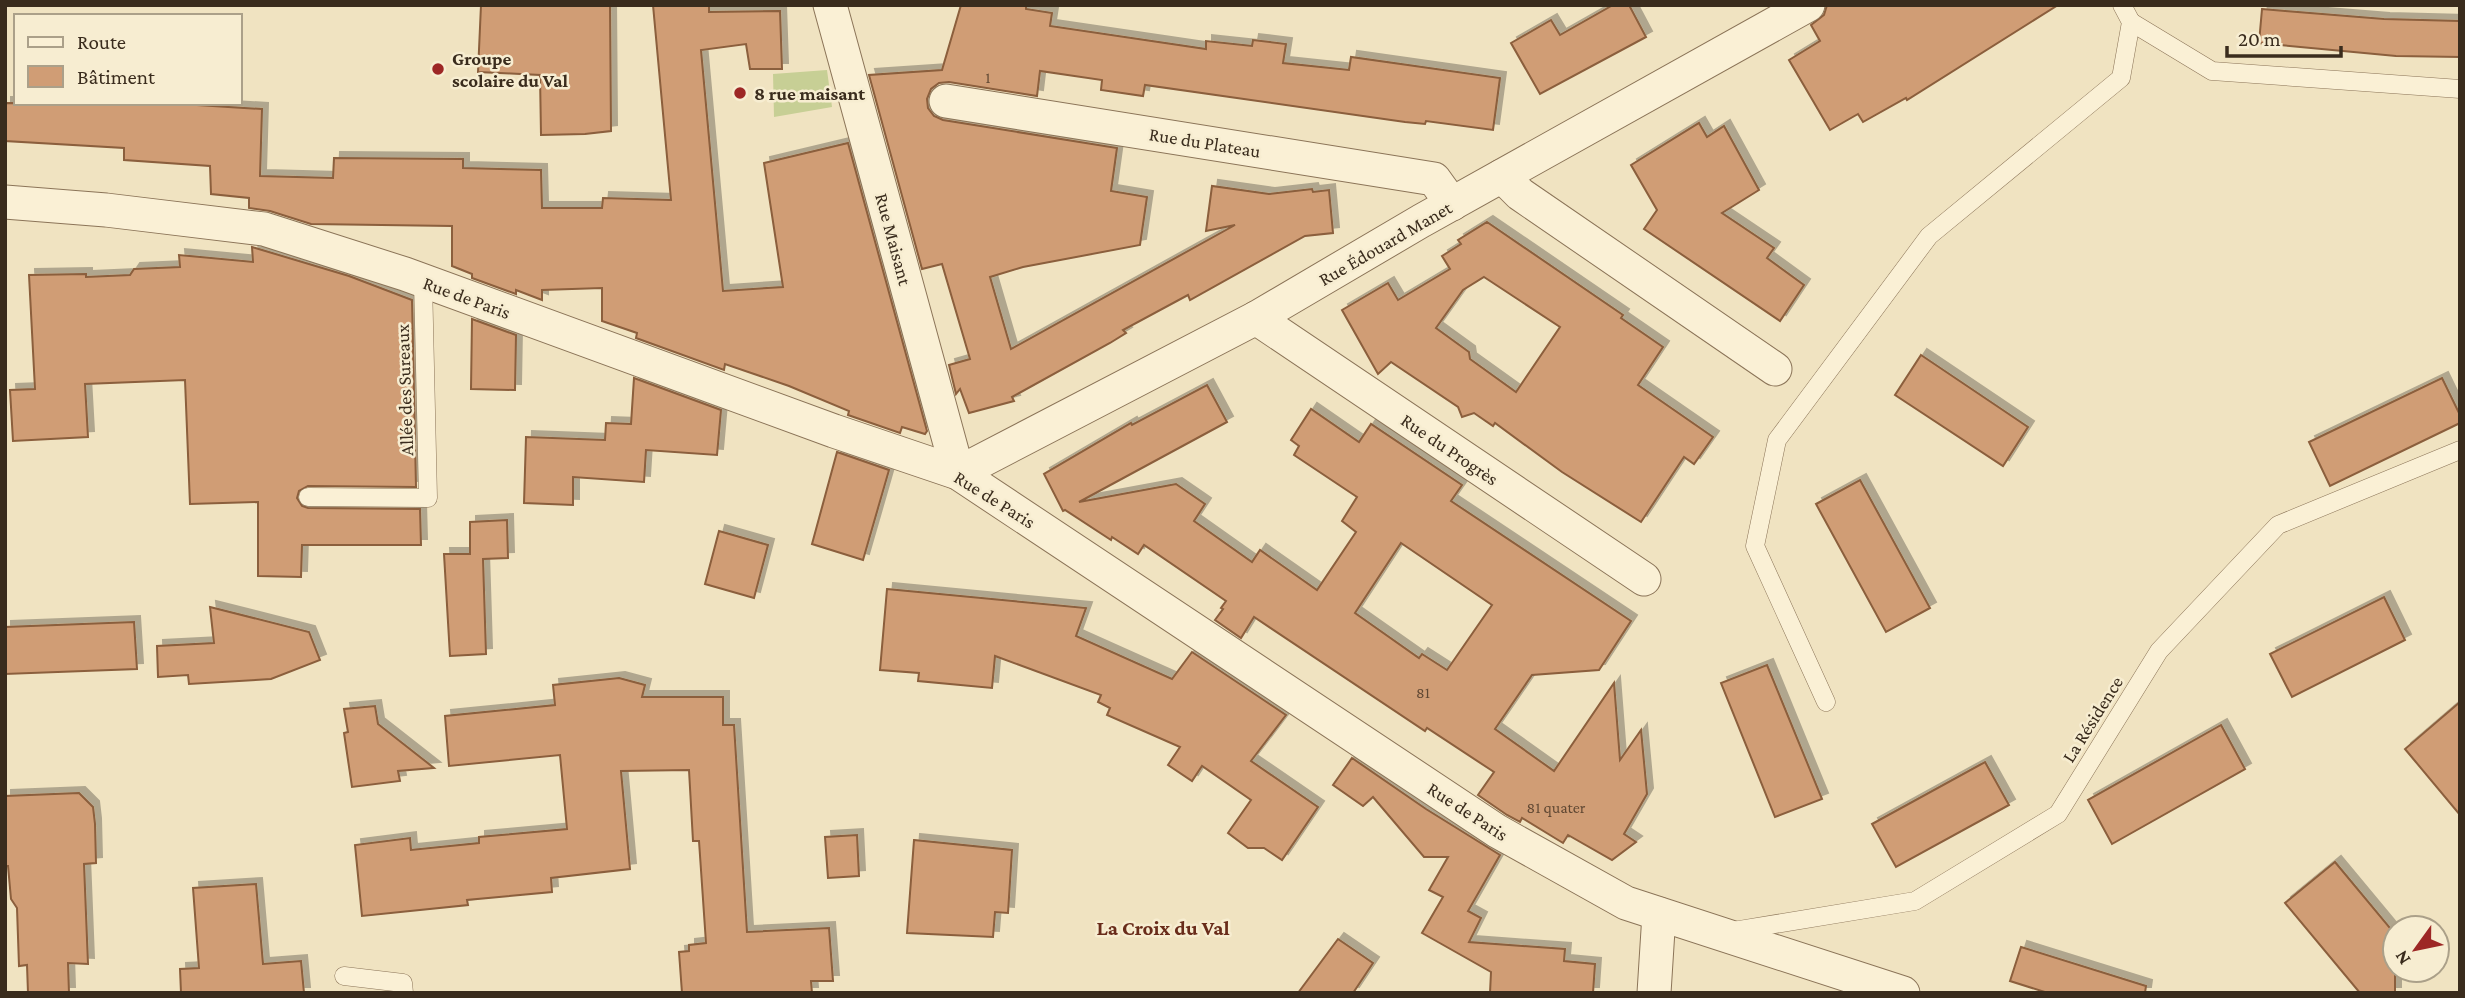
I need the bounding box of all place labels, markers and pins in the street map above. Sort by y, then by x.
place label: Groupe scolaire du Val [452,48,568,91]
marker: Groupe scolaire du Val [430,61,446,77]
place label: 8 rue maisant [754,83,865,104]
marker: 8 rue maisant [732,85,748,101]

